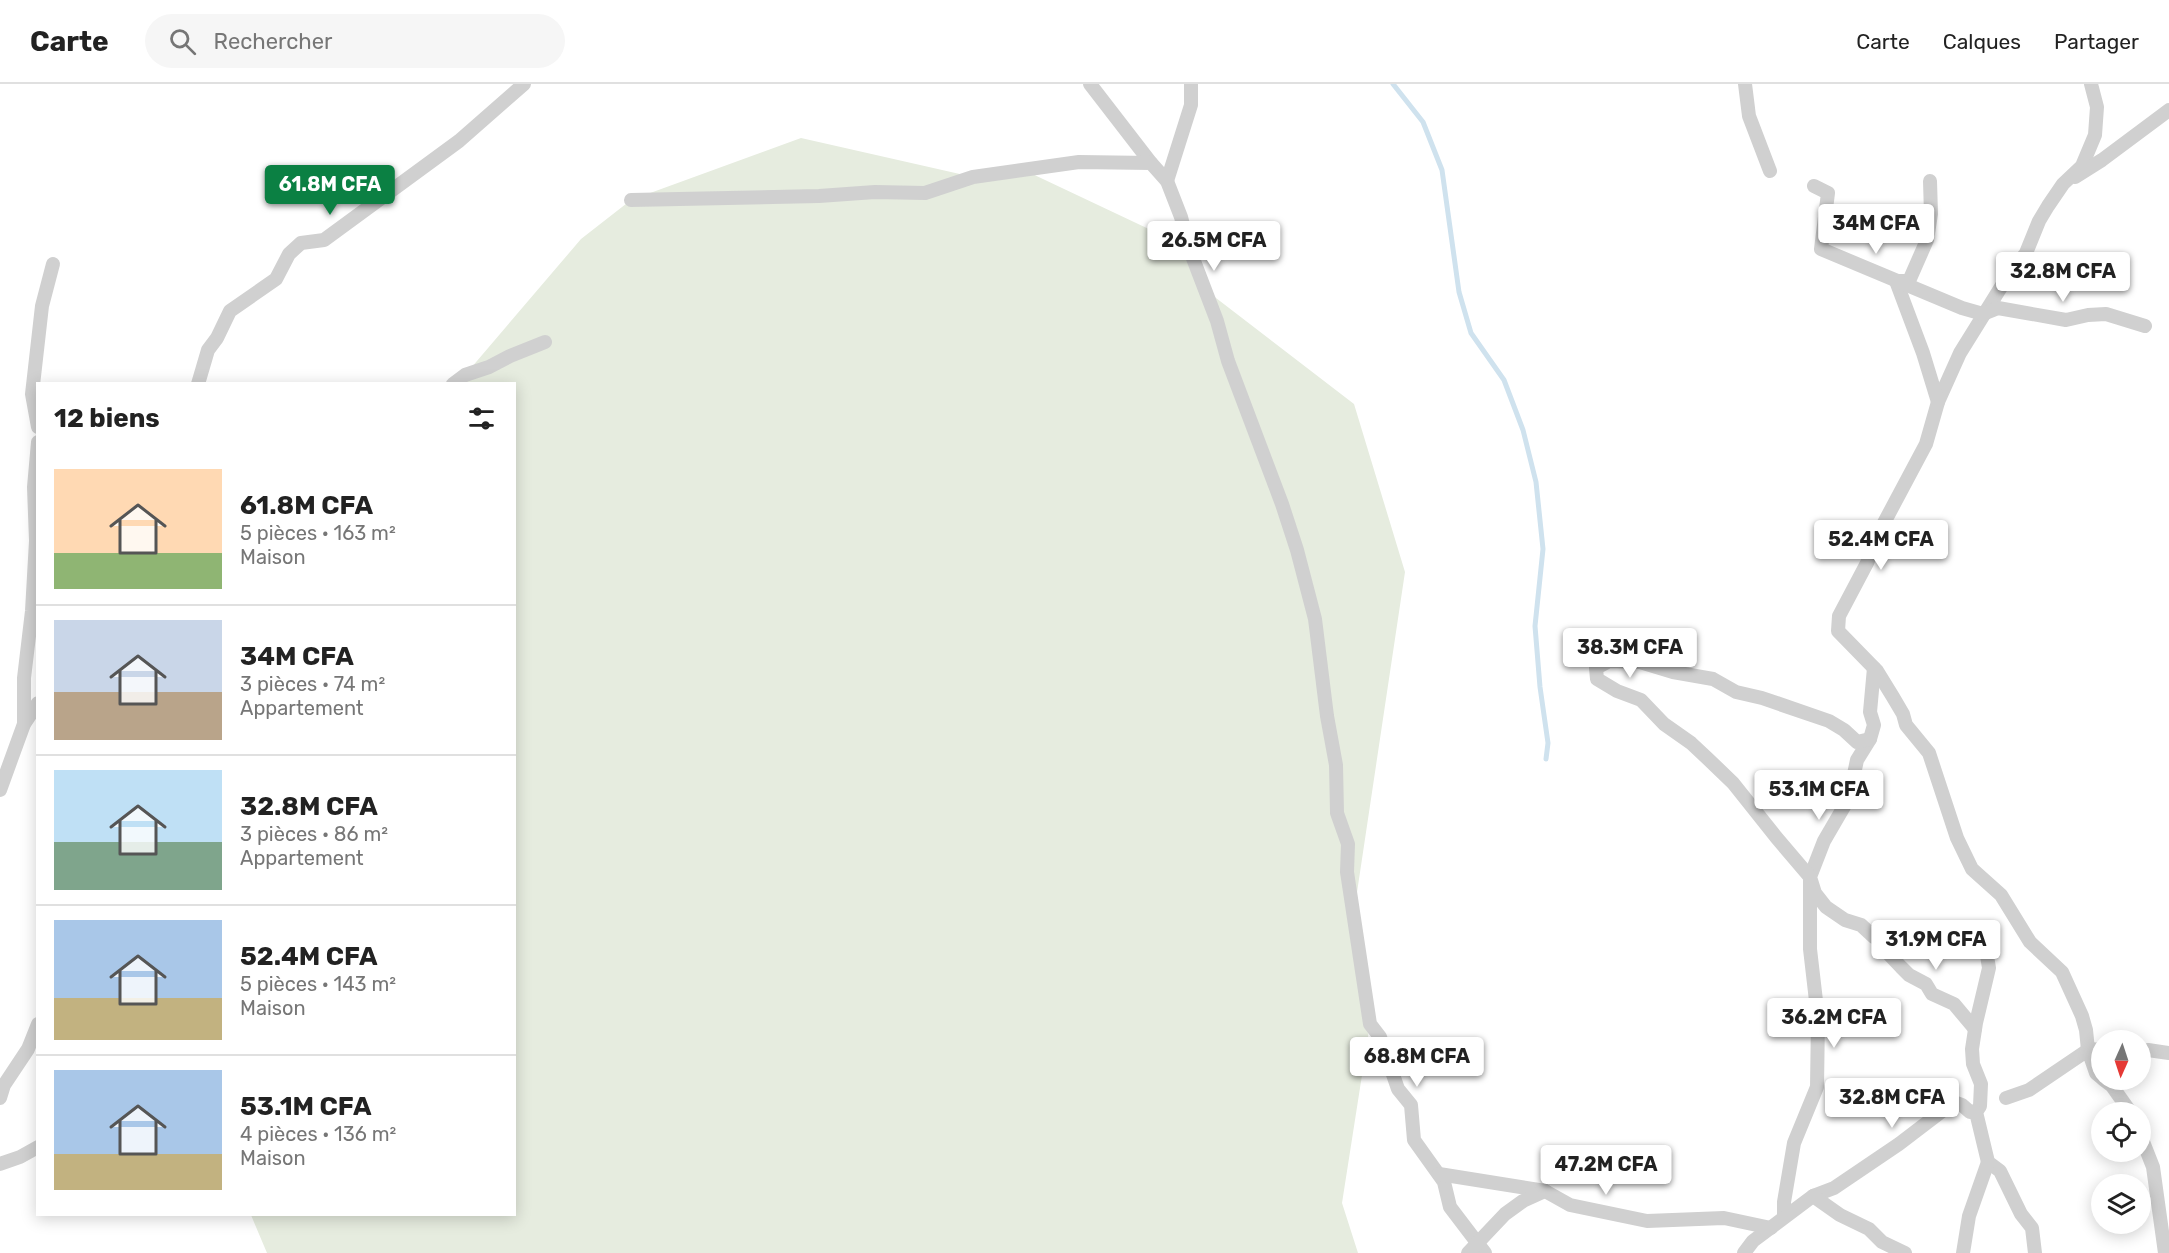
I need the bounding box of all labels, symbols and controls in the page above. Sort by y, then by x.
search box [145,14,565,68]
text: Carte [30,25,109,58]
icon: search [166,25,199,58]
text: Rechercher [214,28,332,55]
text: Carte [1856,29,1910,54]
text: Calques [1943,29,2021,54]
text: Partager [2054,29,2139,54]
pin: 61.8M CFA [261,165,399,216]
text: 61.8M CFA [279,172,381,196]
pin: 34M CFA [1821,204,1931,255]
text: 34M CFA [1832,211,1920,235]
pin: 26.5M CFA [1145,221,1283,272]
text: 26.5M CFA [1161,228,1267,252]
pin: 32.8M CFA [1994,252,2132,303]
text: 32.8M CFA [2010,259,2116,283]
icon: filters [465,402,498,435]
text: 12 biens [54,403,160,434]
text: 61.8M CFA [240,490,373,521]
icon: home [102,493,174,565]
pin: 52.4M CFA [1812,520,1950,571]
text: 5 pièces · 163 m² [240,521,396,545]
text: 52.4M CFA [1828,527,1934,551]
text: Maison [240,545,306,569]
pin: 38.3M CFA [1561,628,1699,679]
text: 38.3M CFA [1577,635,1683,659]
text: 34M CFA [240,641,354,672]
icon: home [102,644,174,716]
text: 3 pièces · 74 m² [240,672,385,696]
text: Appartement [240,696,364,720]
pin: 53.1M CFA [1750,770,1888,821]
text: 53.1M CFA [1768,777,1870,801]
text: 32.8M CFA [240,791,378,822]
icon: home [102,794,174,866]
text: 3 pièces · 86 m² [240,822,388,846]
text: Appartement [240,846,364,870]
pin: 31.9M CFA [1867,920,2005,971]
text: 31.9M CFA [1885,927,1987,951]
text: 52.4M CFA [240,941,378,972]
icon: home [102,944,174,1016]
text: 5 pièces · 143 m² [240,972,396,996]
text: Maison [240,996,306,1020]
pin: 36.2M CFA [1765,998,1903,1049]
text: 36.2M CFA [1781,1005,1887,1029]
north arrow [2091,1030,2151,1090]
map controls [2091,1030,2151,1234]
pin: 68.8M CFA [1348,1037,1486,1088]
text: 68.8M CFA [1364,1044,1470,1068]
pin: 32.8M CFA [1823,1078,1961,1129]
text: 32.8M CFA [1839,1085,1945,1109]
text: 53.1M CFA [240,1091,372,1122]
icon: home [102,1094,174,1166]
button: locate [2091,1102,2151,1162]
text: 4 pièces · 136 m² [240,1122,396,1146]
pin: 47.2M CFA [1537,1145,1675,1196]
text: Maison [240,1146,306,1170]
text: 47.2M CFA [1555,1152,1657,1176]
button: layers [2091,1174,2151,1234]

